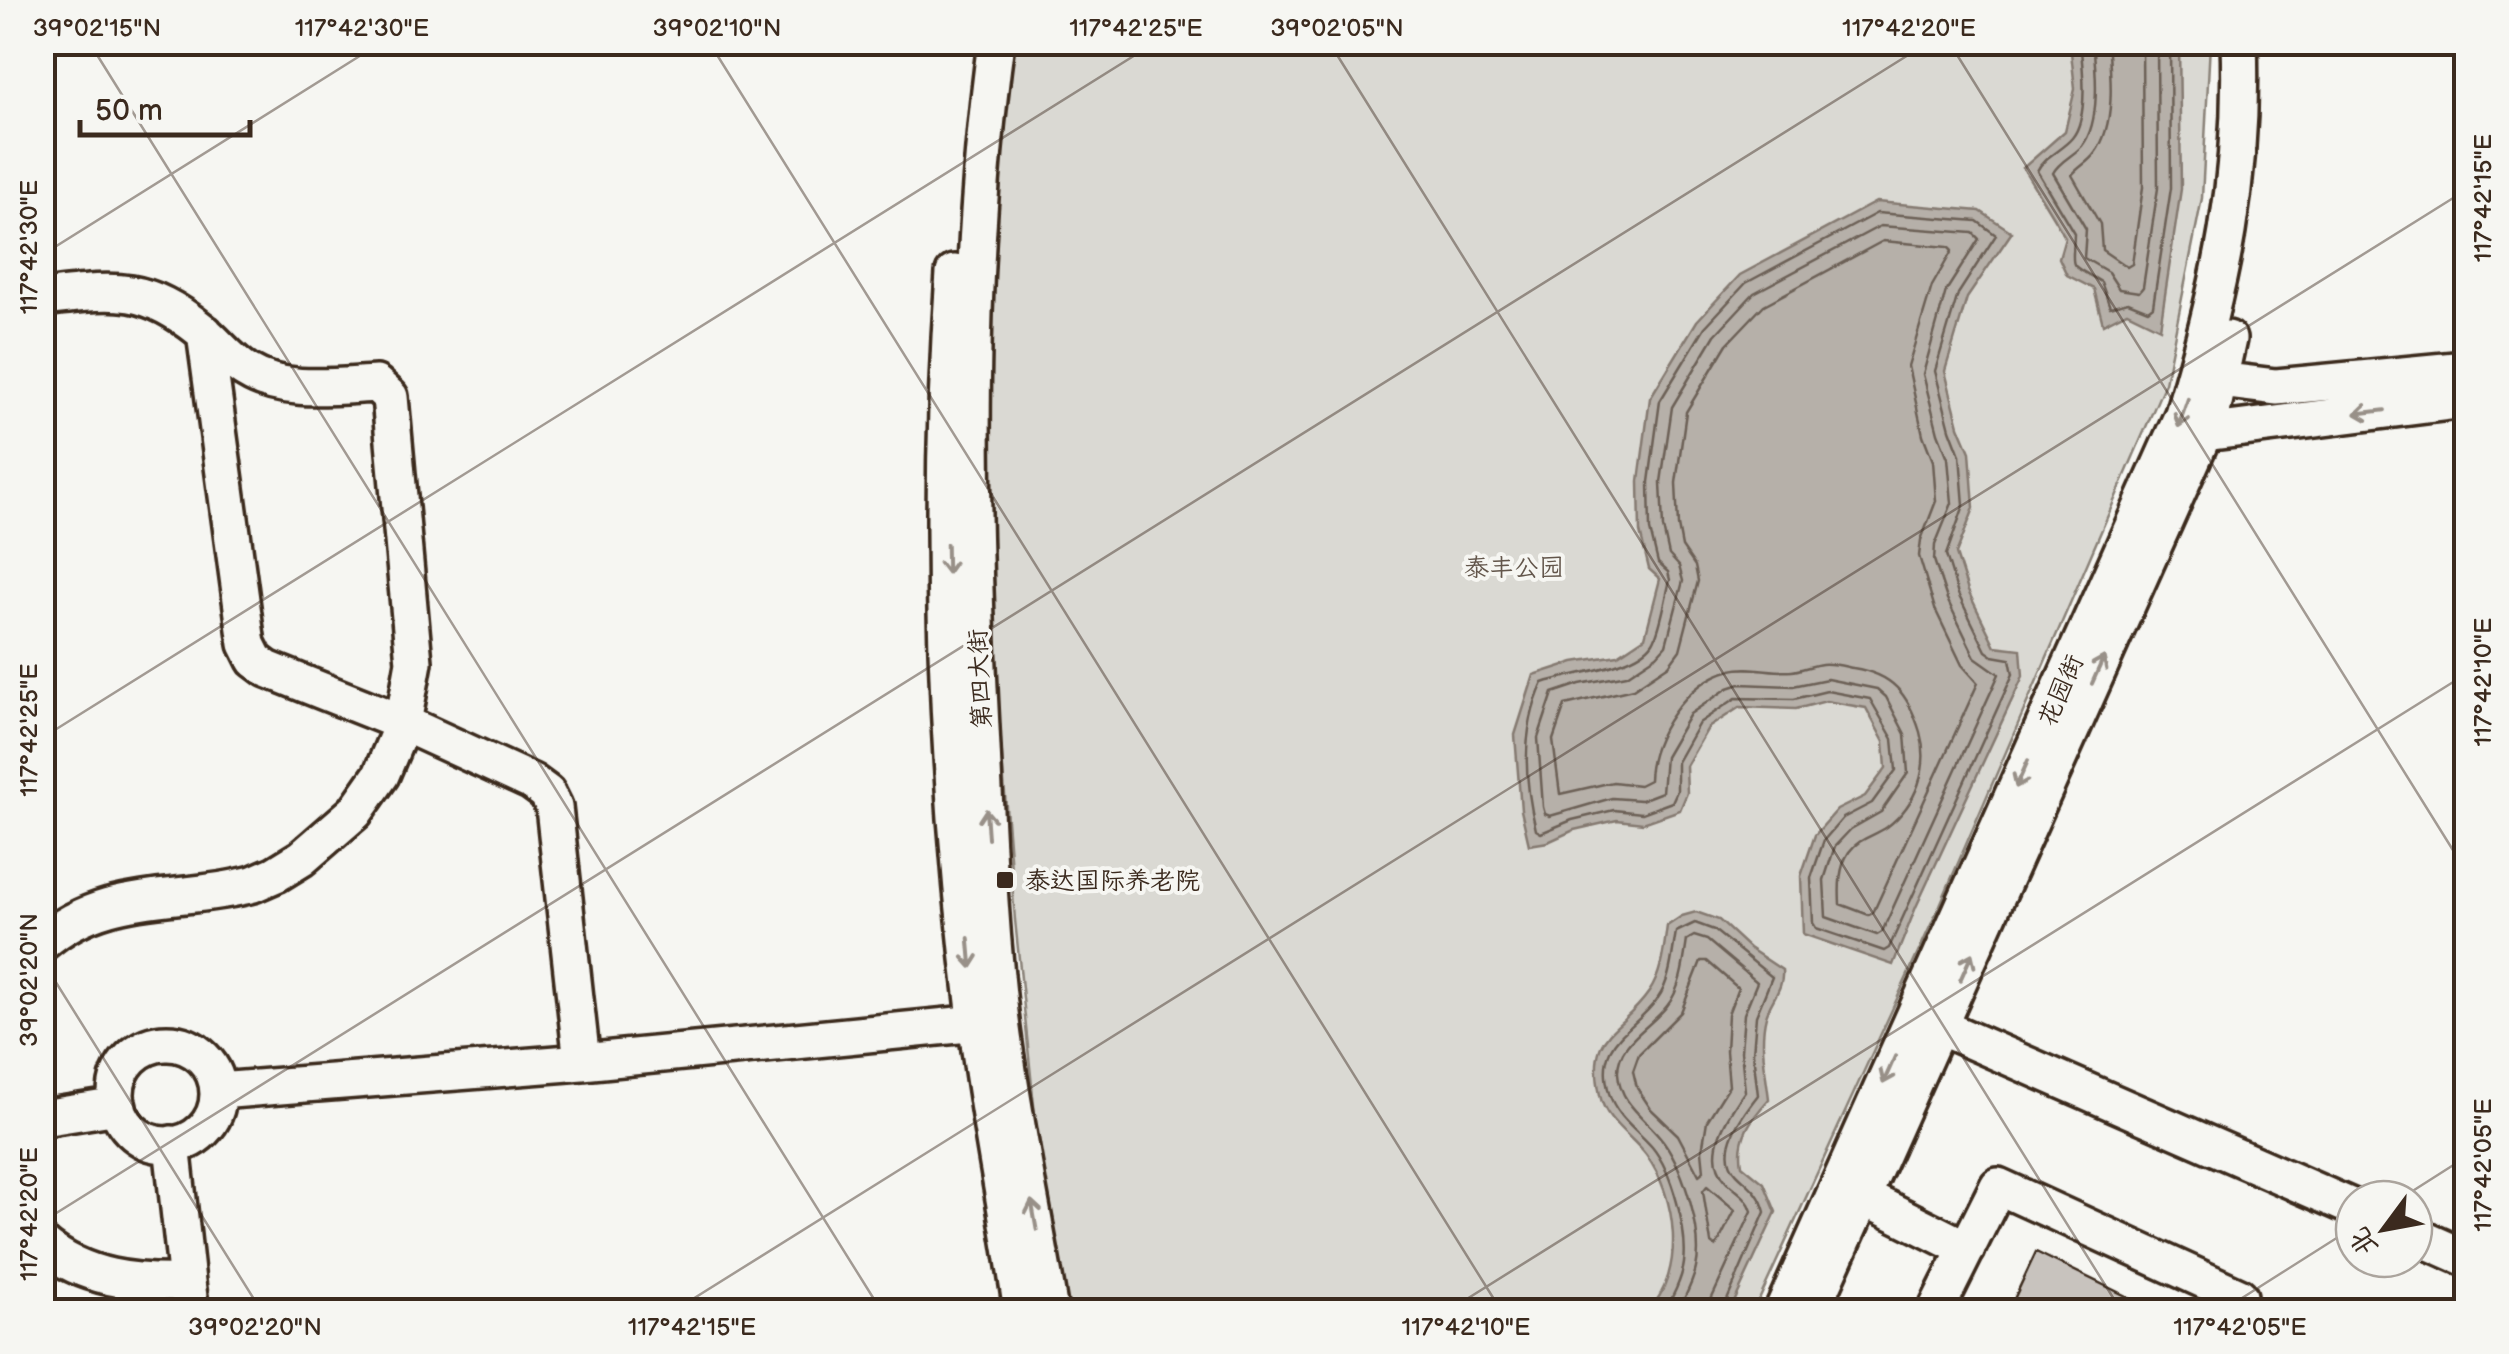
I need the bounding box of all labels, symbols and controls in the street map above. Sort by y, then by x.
text: 39°02'15"N [33,13,161,44]
text: 117°42'30"E [295,13,429,44]
text: 39°02'10"N [653,13,781,44]
text: 117°42'25"E [1069,13,1203,44]
text: 39°02'05"N [1270,13,1404,44]
text: 117°42'20"E [1842,13,1976,44]
scale bar [80,75,250,137]
text: 50 m [95,93,163,129]
text: 117°42'15"E [2468,134,2499,262]
text: 117°42'30"E [14,180,45,314]
one-way arrow [2172,397,2190,429]
one-way arrow [2354,404,2386,422]
one-way arrow [938,542,956,575]
park label: 泰丰公园 [1464,553,1564,584]
text: 117°42'10"E [2468,618,2499,746]
street label: 第四大街 [962,628,999,730]
street label: 花园街 [2032,650,2091,731]
one-way arrow [2090,655,2108,686]
text: 117°42'25"E [14,663,45,797]
one-way arrow [2012,758,2030,789]
one-way arrow [977,808,996,840]
place label: 泰达国际养老院 [1025,866,1200,897]
marker: 泰达国际养老院 [994,869,1016,891]
text: 39°02'20"N [14,913,45,1047]
one-way arrow [961,937,980,969]
one-way arrow [1958,952,1976,983]
one-way arrow [1879,1054,1897,1085]
text: 117°42'05"E [2468,1098,2499,1232]
text: 117°42'20"E [14,1147,45,1281]
north arrow [2334,1179,2434,1279]
one-way arrow [1024,1200,1043,1232]
text: 北 [2343,1221,2385,1262]
text: 39°02'20"N [188,1312,322,1343]
text: 117°42'15"E [628,1312,756,1343]
text: 117°42'10"E [1402,1312,1530,1343]
text: 117°42'05"E [2173,1312,2307,1343]

